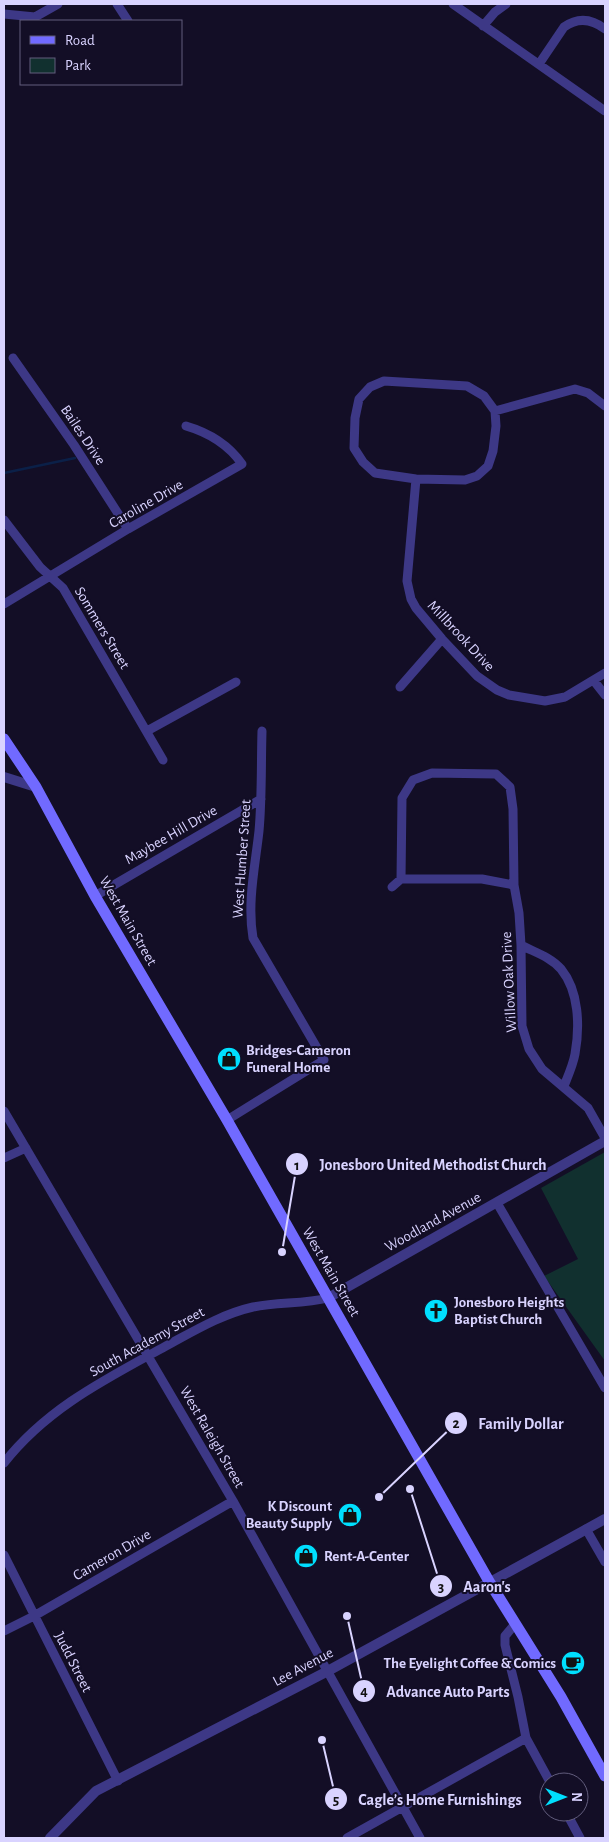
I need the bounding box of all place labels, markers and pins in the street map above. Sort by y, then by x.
place label: Bridges-Cameron Funeral Home [246,1043,351,1075]
shop icon: Bridges-Cameron Funeral Home [216,1046,242,1072]
callout: Jonesboro United Methodist Church [285,1149,557,1180]
place label: Jonesboro Heights Baptist Church [454,1295,565,1327]
church icon: Jonesboro Heights Baptist Church [423,1298,449,1324]
callout: Family Dollar [443,1407,573,1438]
place label: K Discount Beauty Supply [246,1499,332,1531]
shop icon: K Discount Beauty Supply [337,1502,363,1528]
shop icon: Rent-A-Center [293,1543,319,1569]
place label: Rent-A-Center [324,1549,410,1564]
callout: Aaron's [428,1571,521,1602]
cafe icon: The Eyelight Coffee & Comics [560,1650,586,1676]
place label: The Eyelight Coffee & Comics [383,1656,556,1671]
callout: Advance Auto Parts [351,1676,520,1707]
callout: Cagle’s Home Furnishings [323,1784,532,1815]

